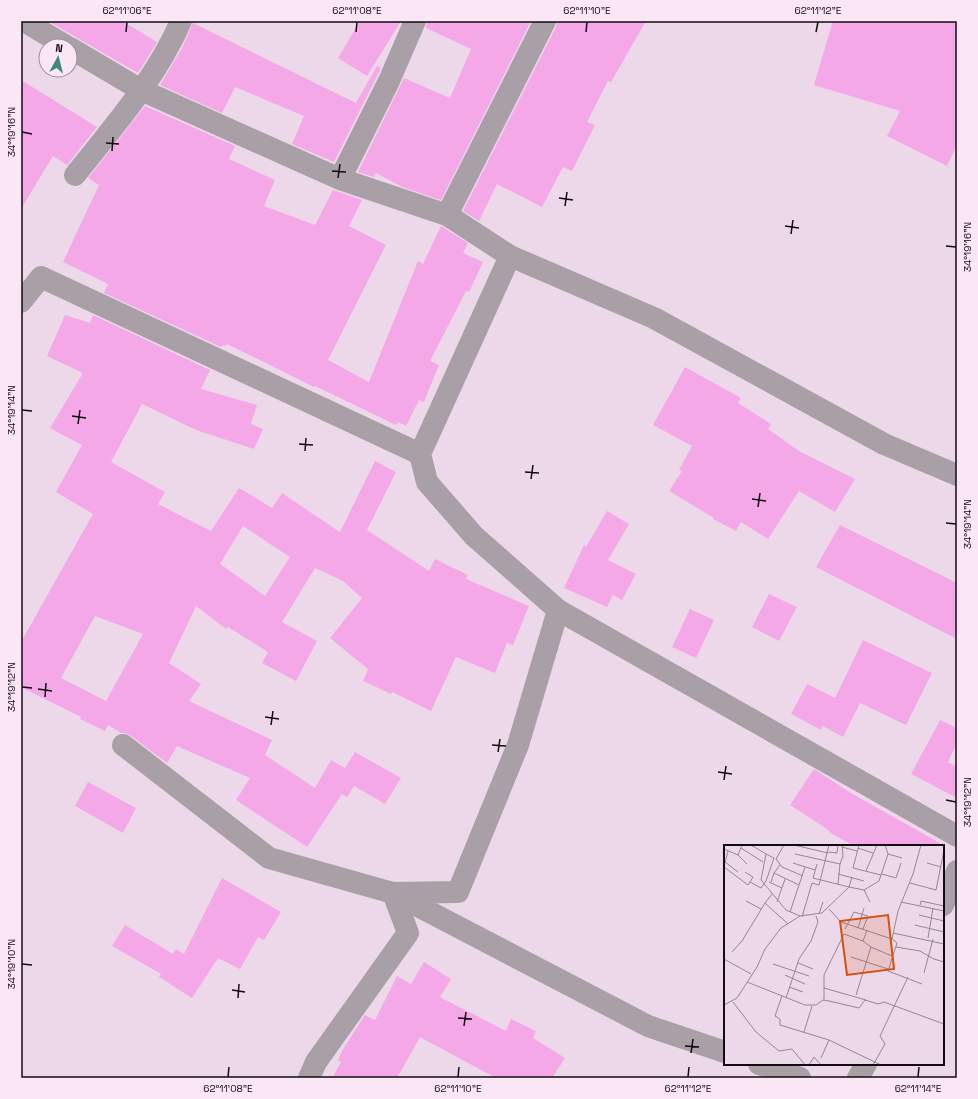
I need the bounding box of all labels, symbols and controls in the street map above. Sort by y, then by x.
text: 62°11'06"E [102,4,152,17]
text: 62°11'08"E [332,4,382,17]
text: 62°11'10"E [563,4,611,17]
text: 62°11'12"E [795,4,842,17]
north arrow [38,38,78,78]
text: N [55,41,64,55]
text: 34°19'16"N [5,107,18,157]
text: 34°19'16"N [961,222,974,272]
text: 34°19'14"N [5,385,18,435]
text: 34°19'14"N [961,499,974,549]
text: 34°19'12"N [5,662,18,712]
text: 34°19'12"N [961,777,974,827]
inset map [724,845,944,1065]
text: 34°19'10"N [5,939,18,989]
text: 62°11'08"E [203,1082,253,1095]
text: 62°11'10"E [434,1082,482,1095]
text: 62°11'12"E [665,1082,712,1095]
text: 62°11'14"E [895,1082,942,1095]

